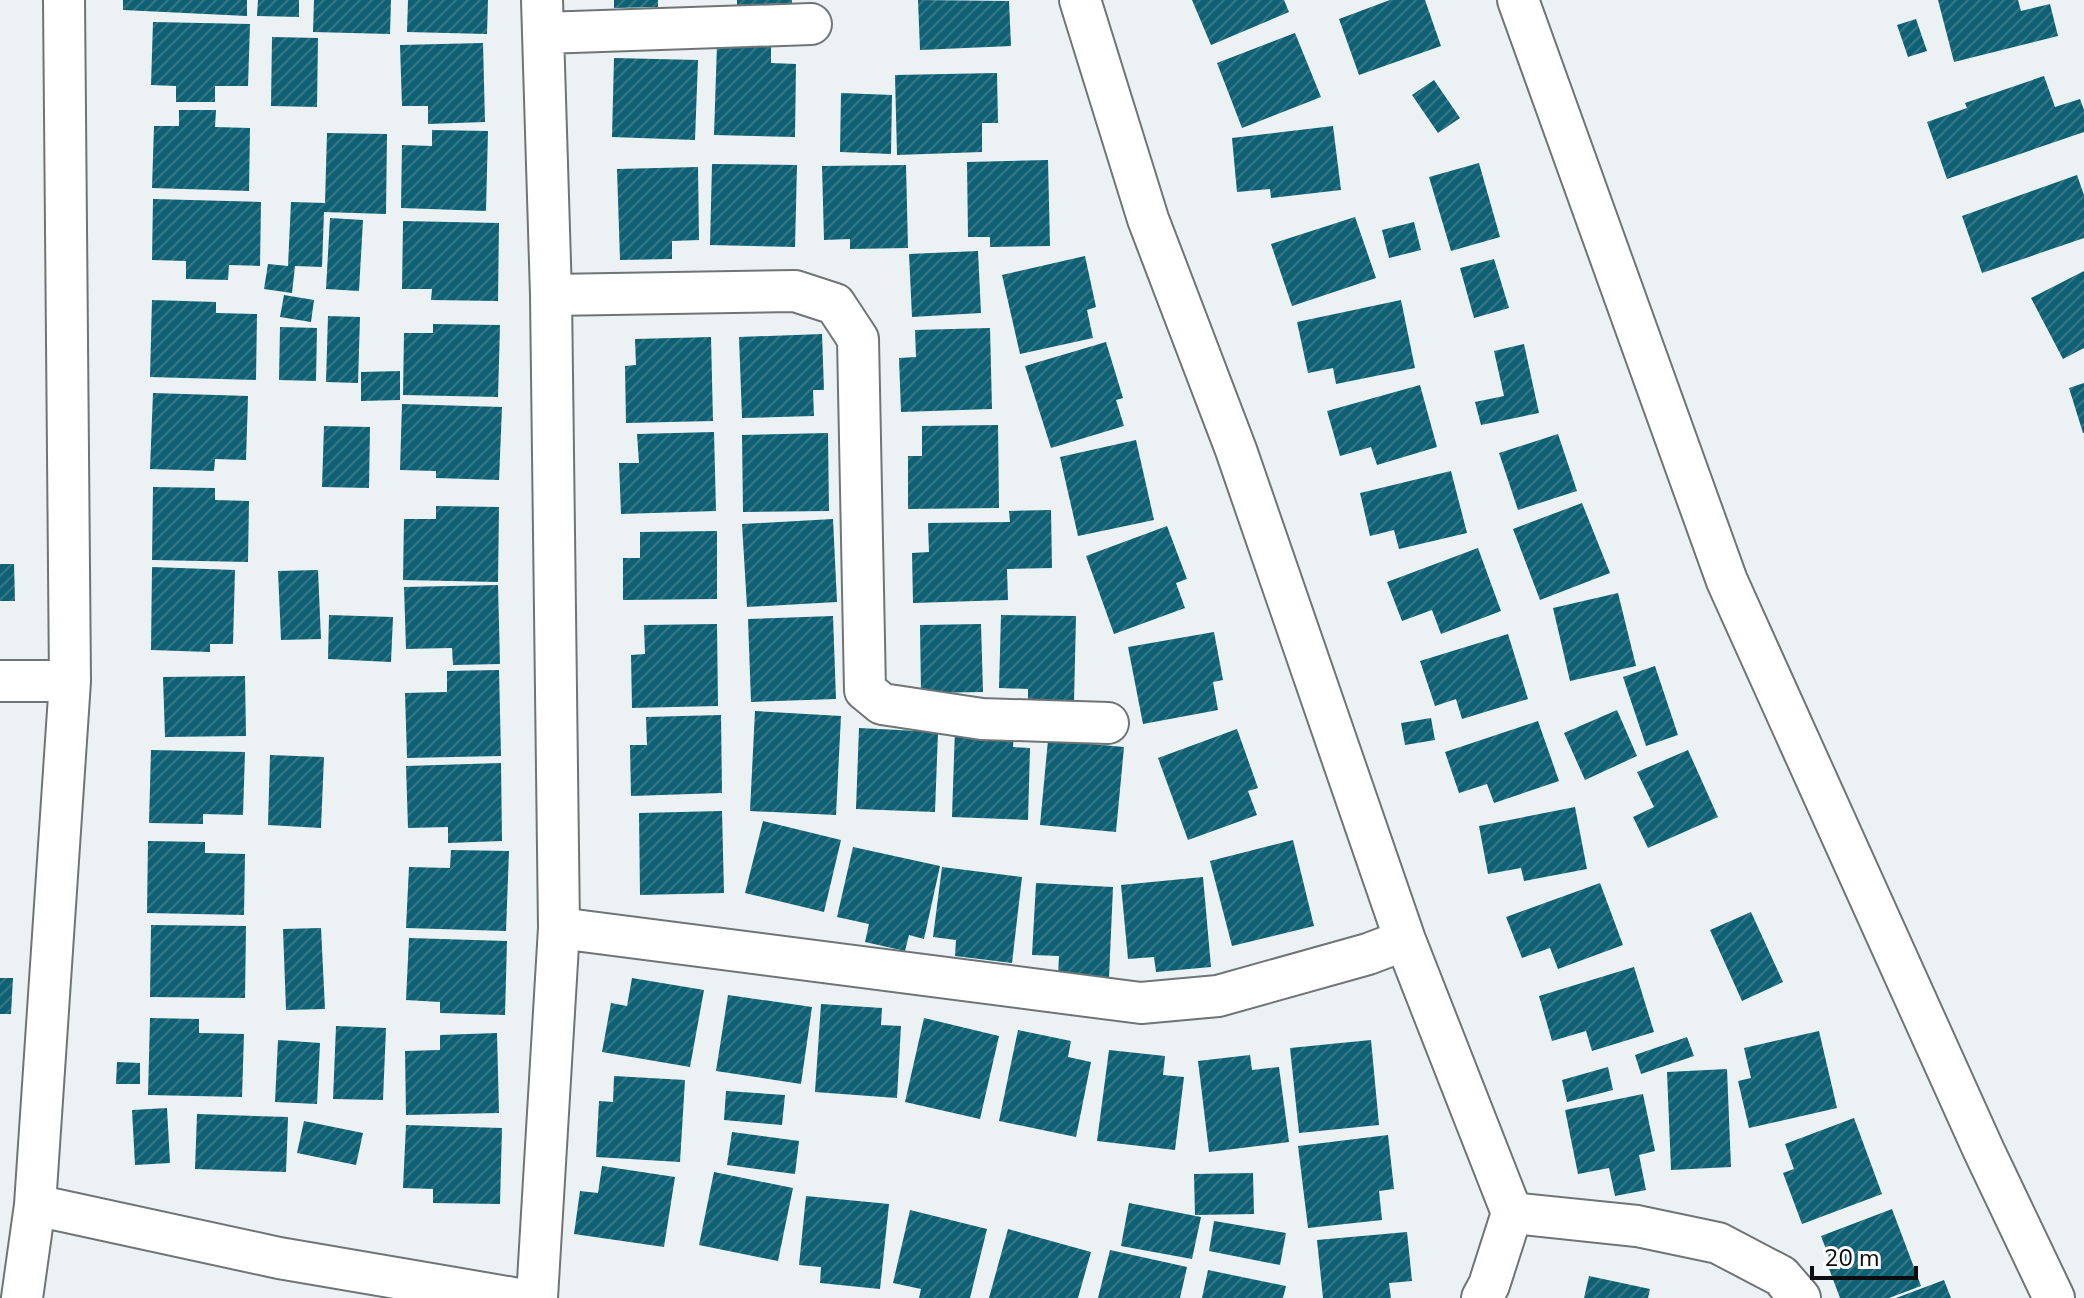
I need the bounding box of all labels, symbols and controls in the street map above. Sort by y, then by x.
scale bar [1812,1230,1916,1280]
text: 20 m [1824,1242,1880,1274]

